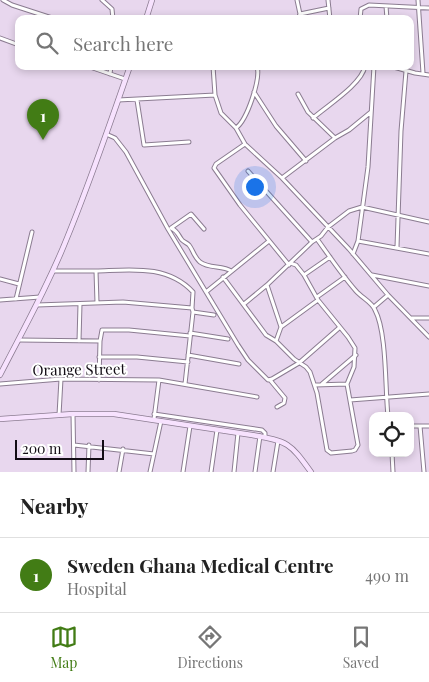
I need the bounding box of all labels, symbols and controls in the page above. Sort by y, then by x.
search box [15,15,414,70]
icon: search [33,29,61,57]
text: Search here [73,30,173,56]
pin: 1 [27,99,59,140]
your location [242,174,268,200]
street label: Orange Street [32,358,127,380]
map controls [369,412,414,457]
button: locate [369,412,414,457]
scale bar [15,437,104,460]
text: 200 m [22,439,61,458]
text: Nearby [20,491,89,519]
text: Sweden Ghana Medical Centre [67,552,334,578]
text: 1 [33,565,39,586]
text: 490 m [365,565,409,586]
text: Hospital [67,578,127,599]
tab: Map [50,623,78,672]
tab: Directions [178,623,243,672]
tab: Saved [343,623,379,672]

